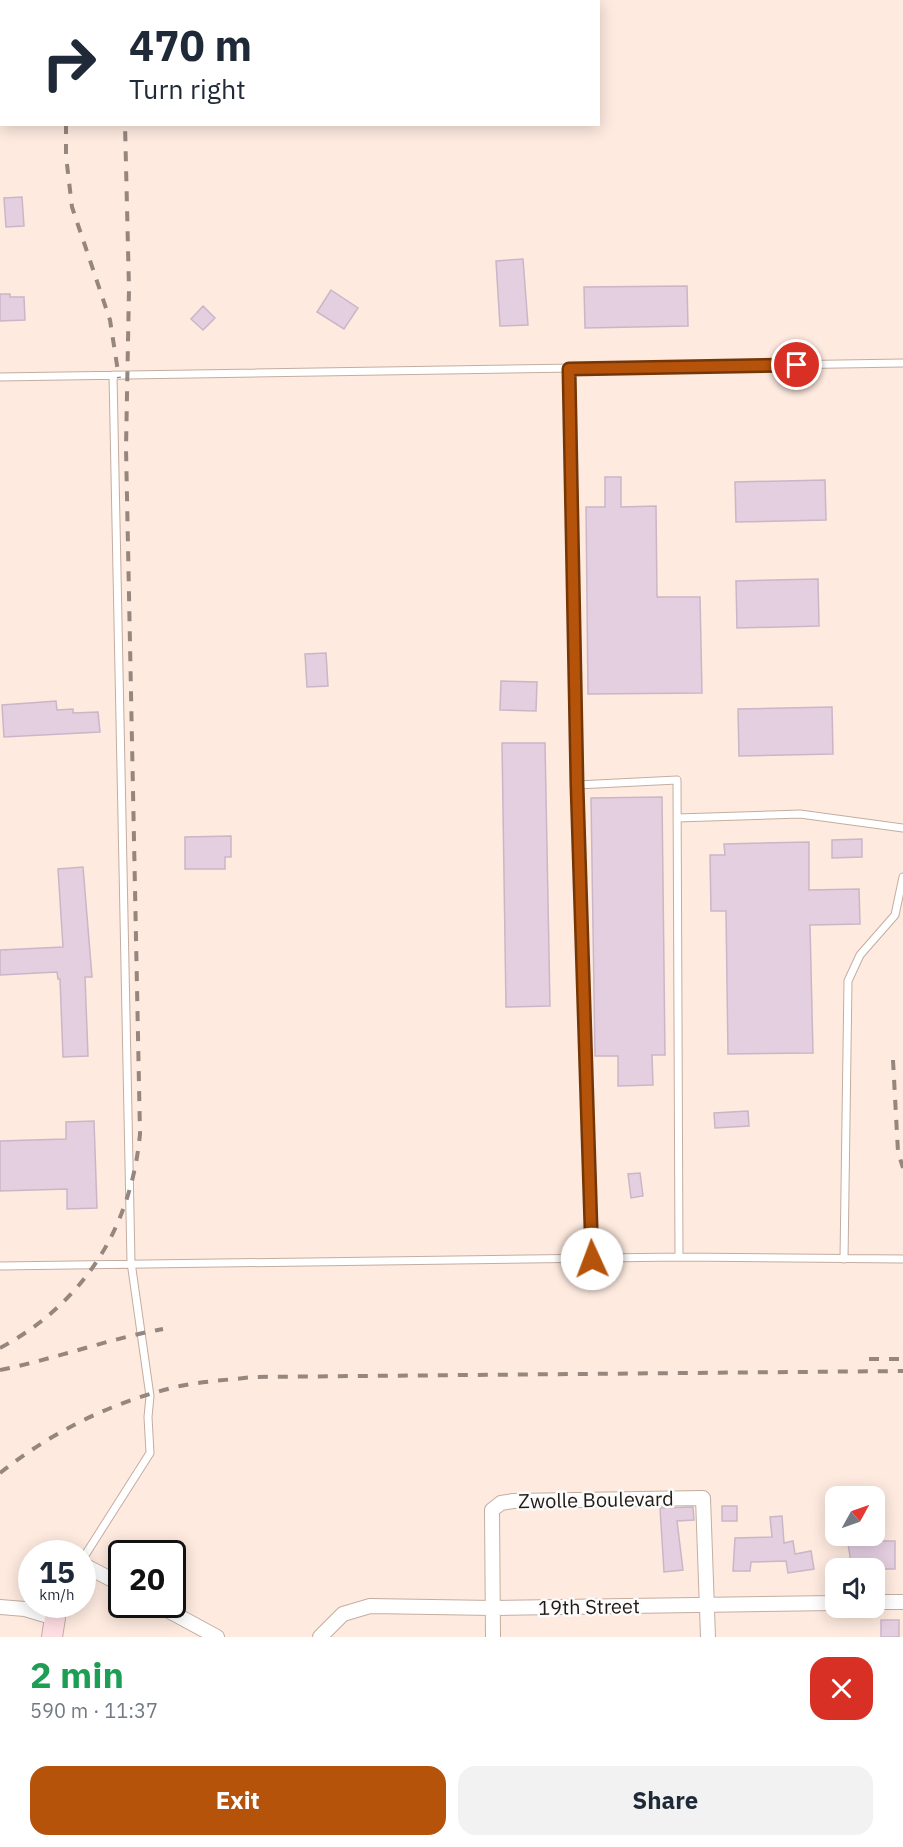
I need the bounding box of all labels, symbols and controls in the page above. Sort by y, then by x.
text: 470 m [129,18,252,73]
icon: right [30,24,108,102]
text: Turn right [129,71,246,106]
pin [771,339,822,390]
icon: arrive [780,348,813,381]
position arrow [560,1227,624,1291]
street label: Zwolle Boulevard [518,1485,674,1514]
north arrow [825,1486,885,1546]
map controls [825,1486,885,1618]
speed limit sign: 20 [108,1540,186,1618]
text: 15 [39,1552,75,1591]
button: sound [825,1558,885,1618]
text: km/h [39,1585,75,1604]
street label: 19th Street [538,1592,640,1621]
text: 2 min [30,1651,124,1698]
button: close [810,1657,873,1720]
text: 590 m · 11:37 [30,1697,158,1724]
button: Exit [30,1766,446,1835]
button: Share [458,1766,873,1835]

